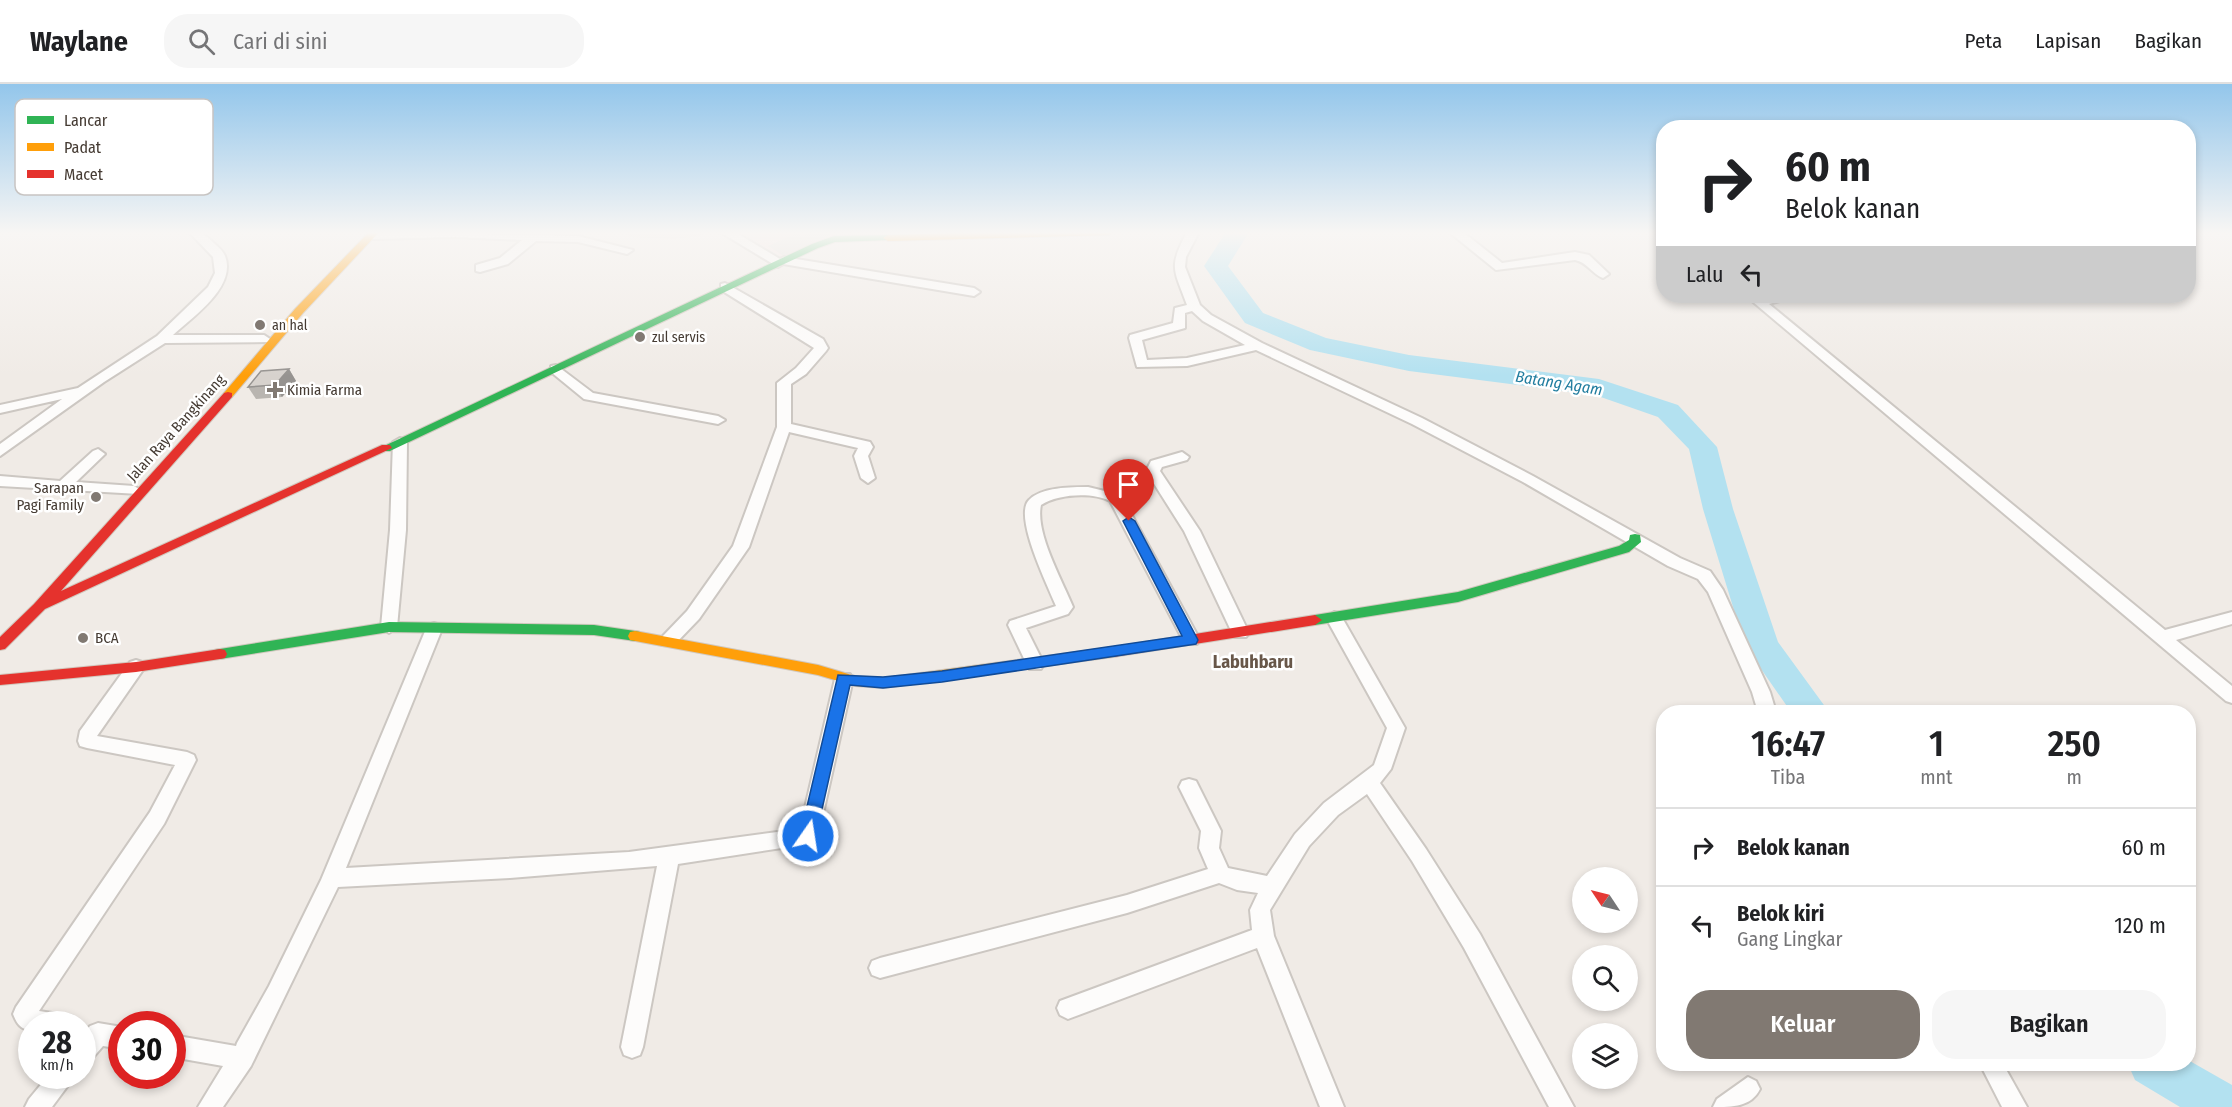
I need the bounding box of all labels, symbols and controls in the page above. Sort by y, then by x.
search box [164,14,584,68]
text: Waylane [30,25,128,58]
icon: search [185,25,218,58]
text: Cari di sini [233,28,328,55]
text: Peta [1965,28,2002,54]
text: Lapisan [2035,28,2101,54]
text: Bagikan [2134,28,2202,54]
legend [15,99,213,195]
text: Lancar [64,111,108,130]
text: Padat [64,138,102,157]
text: 60 m [1785,142,1871,192]
icon: right [1686,144,1764,222]
text: Macet [64,165,104,184]
text: Belok kanan [1785,193,1920,225]
icon: left [1735,258,1768,291]
text: Lalu [1686,261,1723,288]
place label: an hal [272,317,308,334]
marker: an hal [253,318,267,332]
place label: zul servis [652,329,705,346]
marker: zul servis [633,330,647,344]
water label: Batang Agam [1514,367,1604,399]
street label: Jalan Raya Bangkinang [123,371,229,485]
place label: Kimia Farma [287,381,362,399]
marker: Kimia Farma [268,383,282,397]
pin [1103,459,1154,521]
icon: arrive [1112,468,1145,501]
place label: Sarapan Pagi Family [17,479,84,514]
marker: Sarapan Pagi Family [89,490,103,504]
place label: BCA [95,629,119,647]
marker: BCA [76,631,90,645]
district label: Labuhbaru [1213,651,1293,673]
text: 16:47 [1751,722,1825,766]
text: 1 [1929,722,1944,766]
text: 250 [2048,722,2101,766]
text: Tiba [1771,765,1805,789]
text: mnt [1920,765,1953,789]
text: m [2067,765,2082,789]
position arrow [776,804,840,868]
icon: right [1686,831,1719,864]
text: Belok kanan [1737,834,1850,861]
text: 60 m [2122,834,2166,861]
north arrow [1572,867,1638,933]
map controls [1572,867,1638,1089]
text: Belok kiri [1737,900,1825,927]
icon: left [1686,909,1719,942]
text: 120 m [2114,912,2166,939]
text: Gang Lingkar [1737,927,1843,951]
button: search [1572,945,1638,1011]
button: Keluar [1686,990,1920,1059]
button: Bagikan [1932,990,2166,1059]
speed limit sign: 30 [108,1011,186,1089]
button: layers [1572,1023,1638,1089]
text: 28 [42,1025,72,1061]
text: km/h [40,1056,74,1074]

